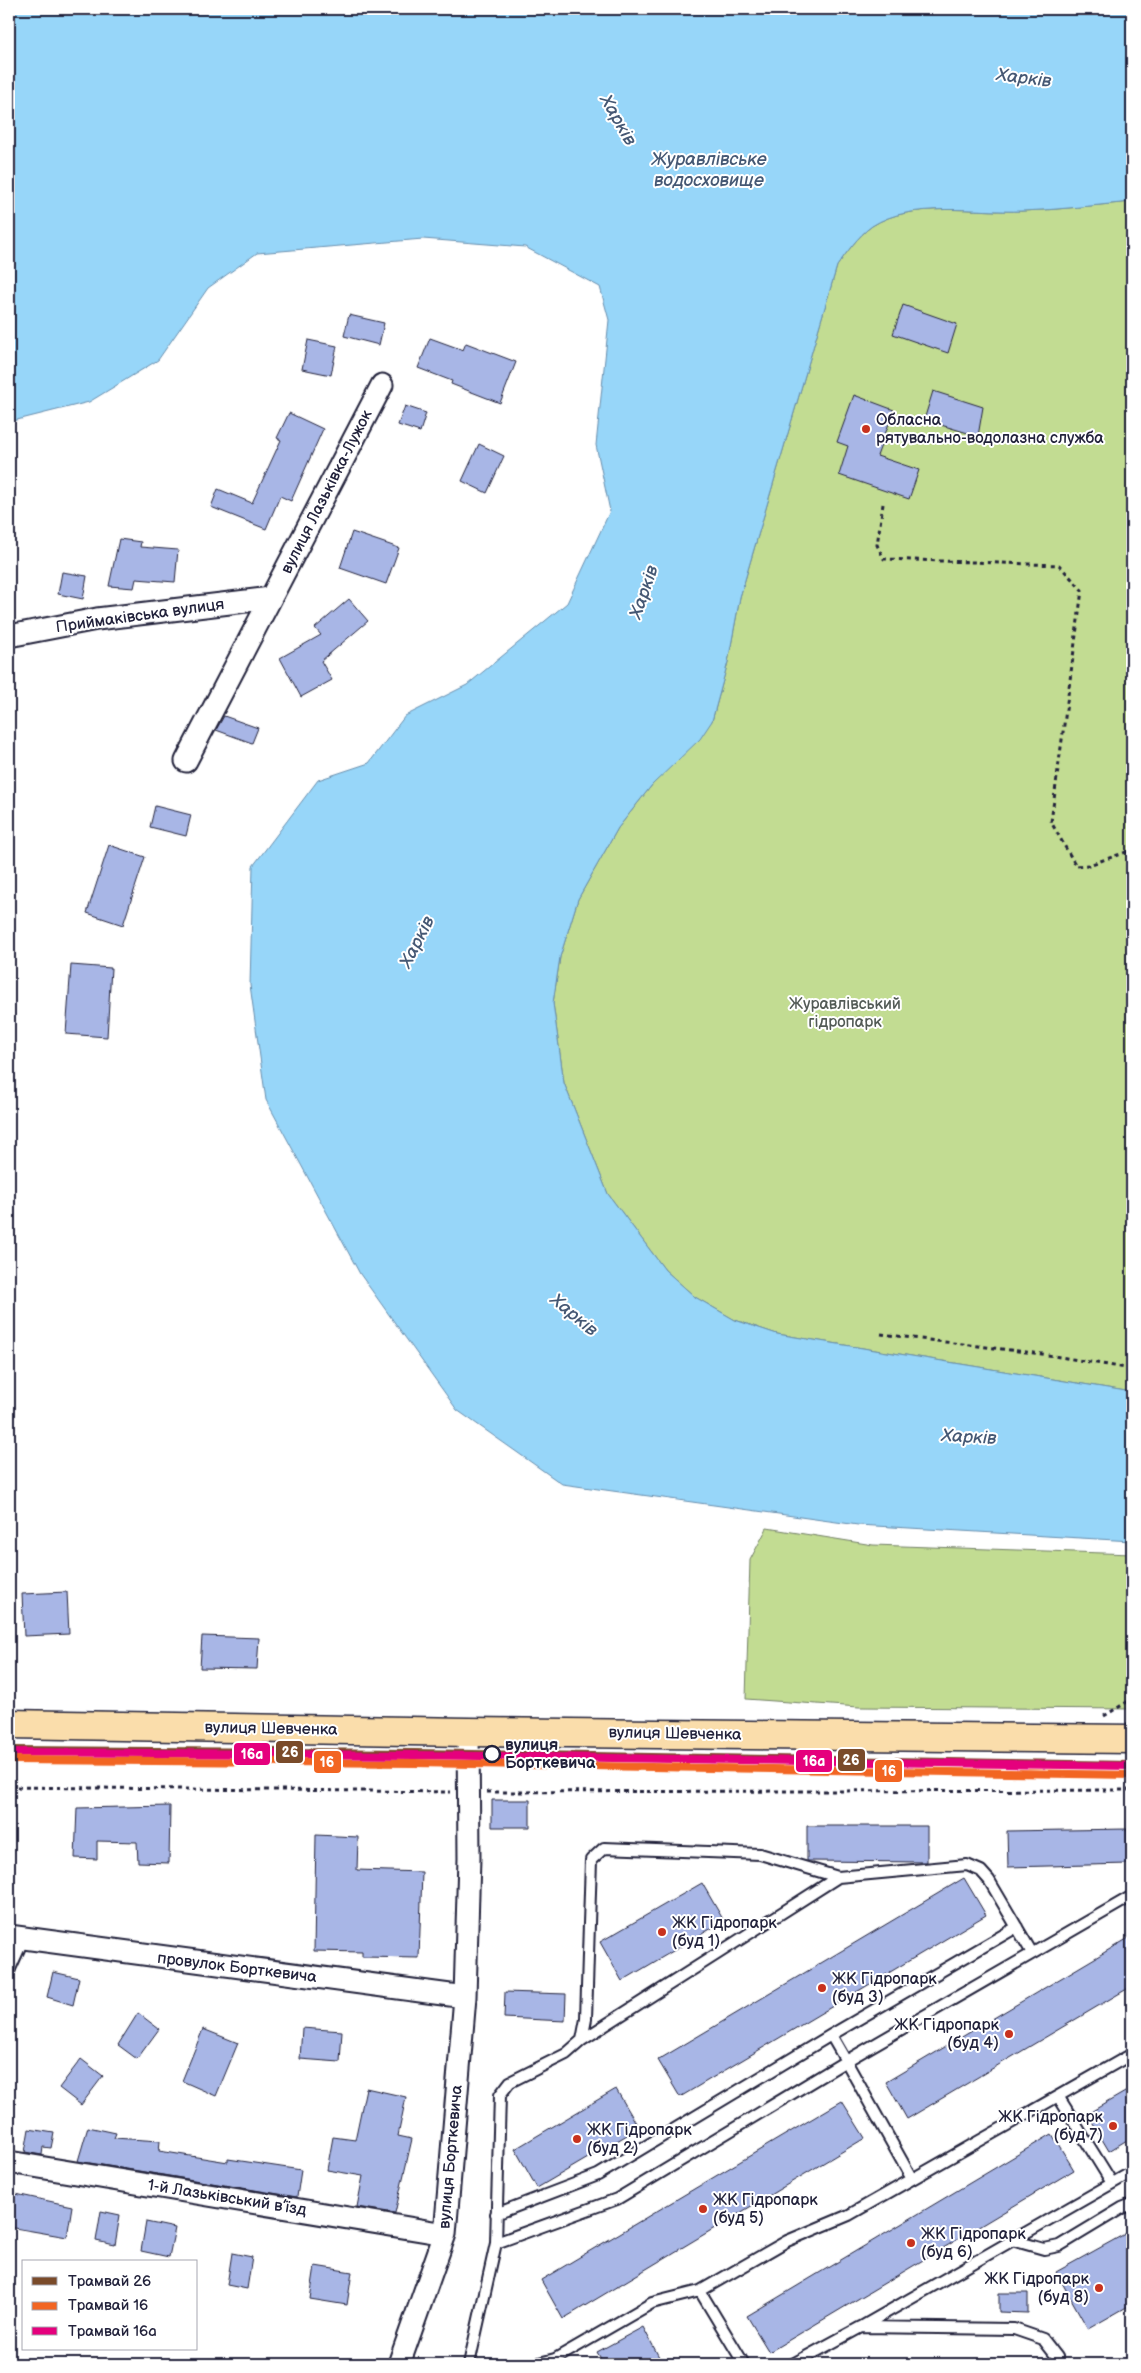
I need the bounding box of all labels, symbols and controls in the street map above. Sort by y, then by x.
water label: Харків [994,64,1053,92]
water label: Харків [595,90,641,150]
water label: Журавлівське водосховище [650,149,767,191]
street label: вулиця Лазьківка-Лужок [277,406,377,577]
place label: Обласна рятувально-водолазна служба [876,411,1104,448]
marker: Обласна рятувально-водолазна служба [860,423,872,435]
water label: Харків [625,562,663,622]
street label: Приймаківська вулиця [55,595,225,637]
water label: Харків [395,912,439,972]
park label: Журавлівський гідропарк [789,995,901,1032]
water label: Харків [545,1289,602,1341]
water label: Харків [940,1425,998,1449]
street label: вулиця Шевченка [204,1718,338,1740]
street label: вулиця Шевченка [608,1723,742,1745]
place label: вулиця Борткевича [505,1736,596,1773]
line badge: 26 [275,1740,304,1764]
line badge: 16a [233,1742,271,1766]
text: 26 [282,1744,298,1761]
marker: вулиця Борткевича [483,1745,501,1763]
text: 16a [241,1746,263,1763]
line badge: 26 [837,1748,866,1772]
line badge: 16a [795,1749,833,1773]
line badge: 16 [313,1750,342,1774]
text: 26 [843,1752,859,1769]
text: 16a [803,1753,825,1770]
text: 16 [320,1754,334,1771]
line badge: 16 [874,1759,903,1783]
text: 16 [882,1763,896,1780]
place label: ЖК Гідропарк (буд 1) [672,1914,777,1951]
marker: ЖК Гідропарк (буд 1) [656,1926,668,1938]
street label: провулок Борткевича [156,1949,318,1987]
place label: ЖК Гідропарк (буд 3) [832,1970,937,2007]
marker: ЖК Гідропарк (буд 3) [816,1982,828,1994]
place label: ЖК Гідропарк (буд 4) [894,2016,999,2053]
marker: ЖК Гідропарк (буд 4) [1003,2028,1015,2040]
street label: вулиця Борткевича [435,2084,467,2230]
place label: ЖК Гідропарк (буд 7) [998,2108,1103,2145]
marker: ЖК Гідропарк (буд 7) [1107,2120,1119,2132]
place label: ЖК Гідропарк (буд 2) [587,2121,692,2158]
marker: ЖК Гідропарк (буд 2) [571,2133,583,2145]
street label: 1-й Лазьківський в’їзд [146,2176,308,2220]
place label: ЖК Гідропарк (буд 5) [713,2191,818,2228]
marker: ЖК Гідропарк (буд 5) [697,2203,709,2215]
place label: ЖК Гідропарк (буд 6) [921,2225,1026,2262]
marker: ЖК Гідропарк (буд 6) [905,2237,917,2249]
legend [22,2260,198,2350]
place label: ЖК Гідропарк (буд 8) [984,2270,1089,2307]
text: Трамвай 26 [68,2272,151,2291]
marker: ЖК Гідропарк (буд 8) [1093,2282,1105,2294]
text: Трамвай 16 [68,2296,148,2315]
text: Трамвай 16a [68,2322,157,2341]

